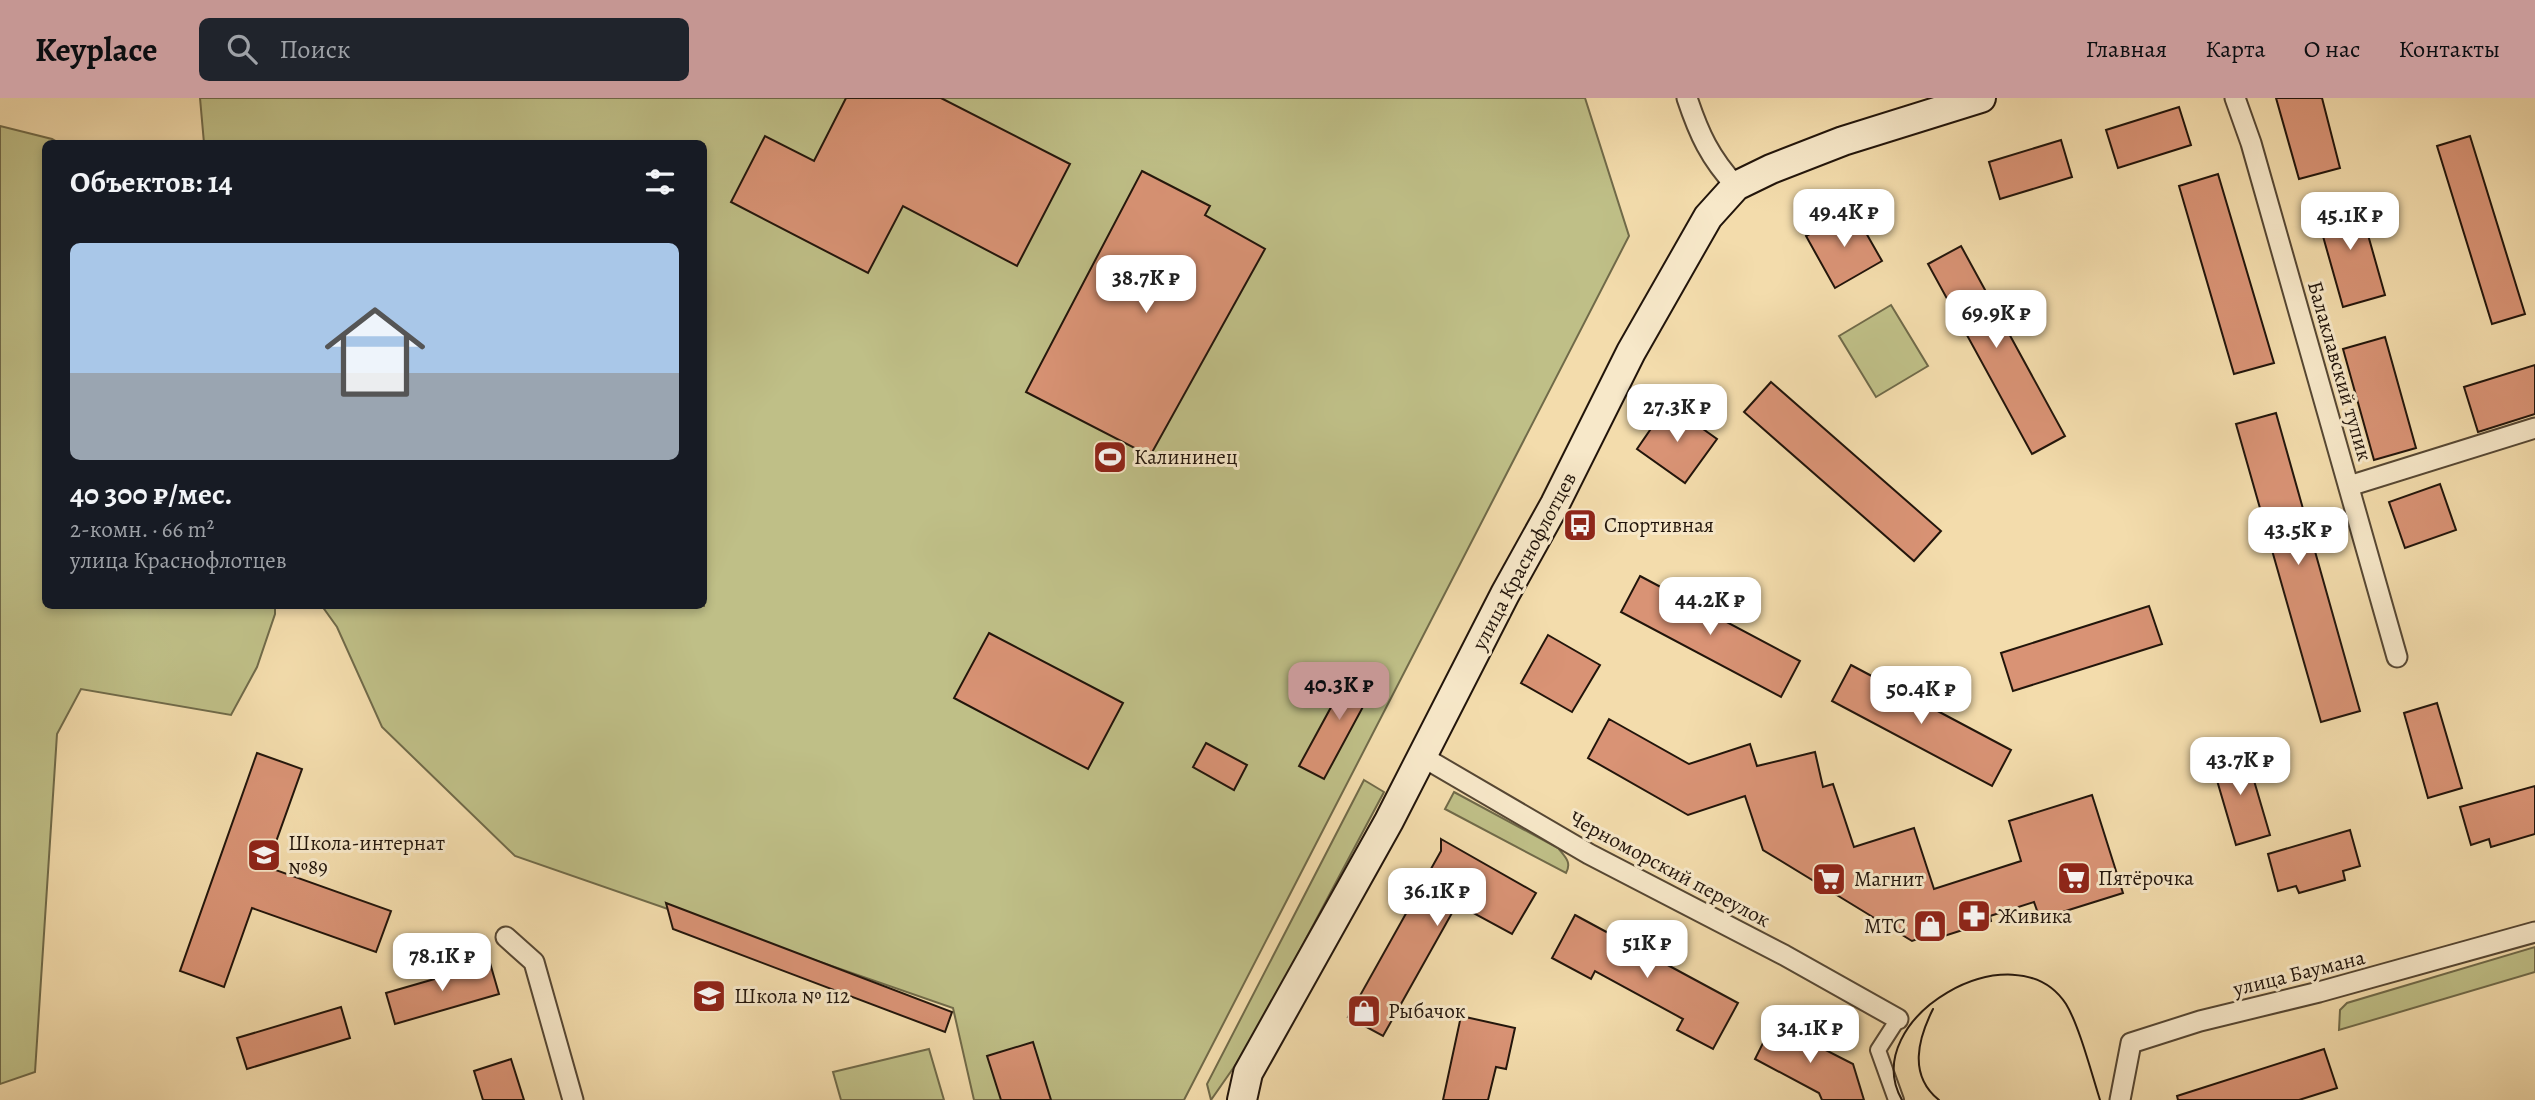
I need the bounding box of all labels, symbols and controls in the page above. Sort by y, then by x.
search box [199,18,689,81]
text: Keyplace [35,27,157,72]
icon: search [223,30,261,68]
text: Поиск [279,32,351,67]
text: Главная [2086,33,2167,65]
text: Карта [2205,33,2266,65]
text: О нас [2304,33,2360,65]
text: Контакты [2398,33,2500,65]
text: Объектов: 14 [70,162,232,202]
icon: filters [641,163,679,201]
pin: 49.4K ₽ [1779,190,1909,249]
pin: 45.1K ₽ [2285,192,2415,252]
text: 49.4K ₽ [1809,196,1879,227]
text: 45.1K ₽ [2317,199,2383,230]
pin: 38.7K ₽ [1081,256,1211,315]
text: 38.7K ₽ [1112,262,1180,293]
street label: Балаклавский тупик [2301,278,2379,464]
icon: home [312,289,438,415]
pin: 69.9K ₽ [1931,290,2061,350]
text: 69.9K ₽ [1961,297,2031,328]
pin: 27.3K ₽ [1612,384,1742,444]
text: 27.3K ₽ [1643,391,1711,422]
sports icon: Калининец [1091,438,1129,476]
place label: Калининец [1134,443,1238,471]
street label: улица Краснофлотцев [1465,467,1583,656]
text: 40 300 ₽/мес. [70,474,233,514]
bus stop icon: Спортивная [1561,506,1599,544]
pin: 43.5K ₽ [2233,508,2363,567]
place label: Спортивная [1604,511,1714,539]
text: 2-комн. · 66 m² [70,514,214,545]
text: 43.5K ₽ [2264,514,2332,545]
text: улица Краснофлотцев [70,545,287,576]
pin: 44.2K ₽ [1645,578,1775,637]
text: 44.2K ₽ [1675,584,1745,615]
pin: 40.3K ₽ [1274,662,1404,722]
pin: 50.4K ₽ [1856,666,1986,726]
text: 40.3K ₽ [1304,669,1374,700]
text: 50.4K ₽ [1886,673,1956,704]
pin: 43.7K ₽ [2175,738,2305,797]
text: 43.7K ₽ [2206,744,2274,775]
street label: Черноморский переулок [1565,804,1775,934]
place label: Школа-интернат №89 [288,829,445,881]
school or university icon: Школа-интернат №89 [245,836,283,874]
supermarket icon: Пятёрочка [2055,859,2093,897]
supermarket icon: Магнит [1810,860,1848,898]
place label: Пятёрочка [2098,864,2194,892]
place label: Магнит [1854,865,1924,893]
pin: 36.1K ₽ [1372,868,1502,928]
text: 36.1K ₽ [1404,875,1470,906]
pharmacy icon: Живика [1955,897,1993,935]
place label: Живика [1998,902,2072,930]
shop icon: МТС [1911,907,1949,945]
place label: МТС [1864,912,1906,940]
pin: 51K ₽ [1598,920,1696,980]
text: 51K ₽ [1623,927,1671,958]
pin: 78.1K ₽ [377,934,507,993]
text: 78.1K ₽ [409,940,475,971]
street label: улица Баумана [2229,943,2368,1003]
school or university icon: Школа № 112 [690,977,728,1015]
place label: Школа № 112 [734,982,850,1010]
shop icon: Рыбачок [1345,992,1383,1030]
place label: Рыбачок [1388,997,1466,1025]
pin: 34.1K ₽ [1745,1006,1875,1065]
text: 34.1K ₽ [1777,1012,1843,1043]

